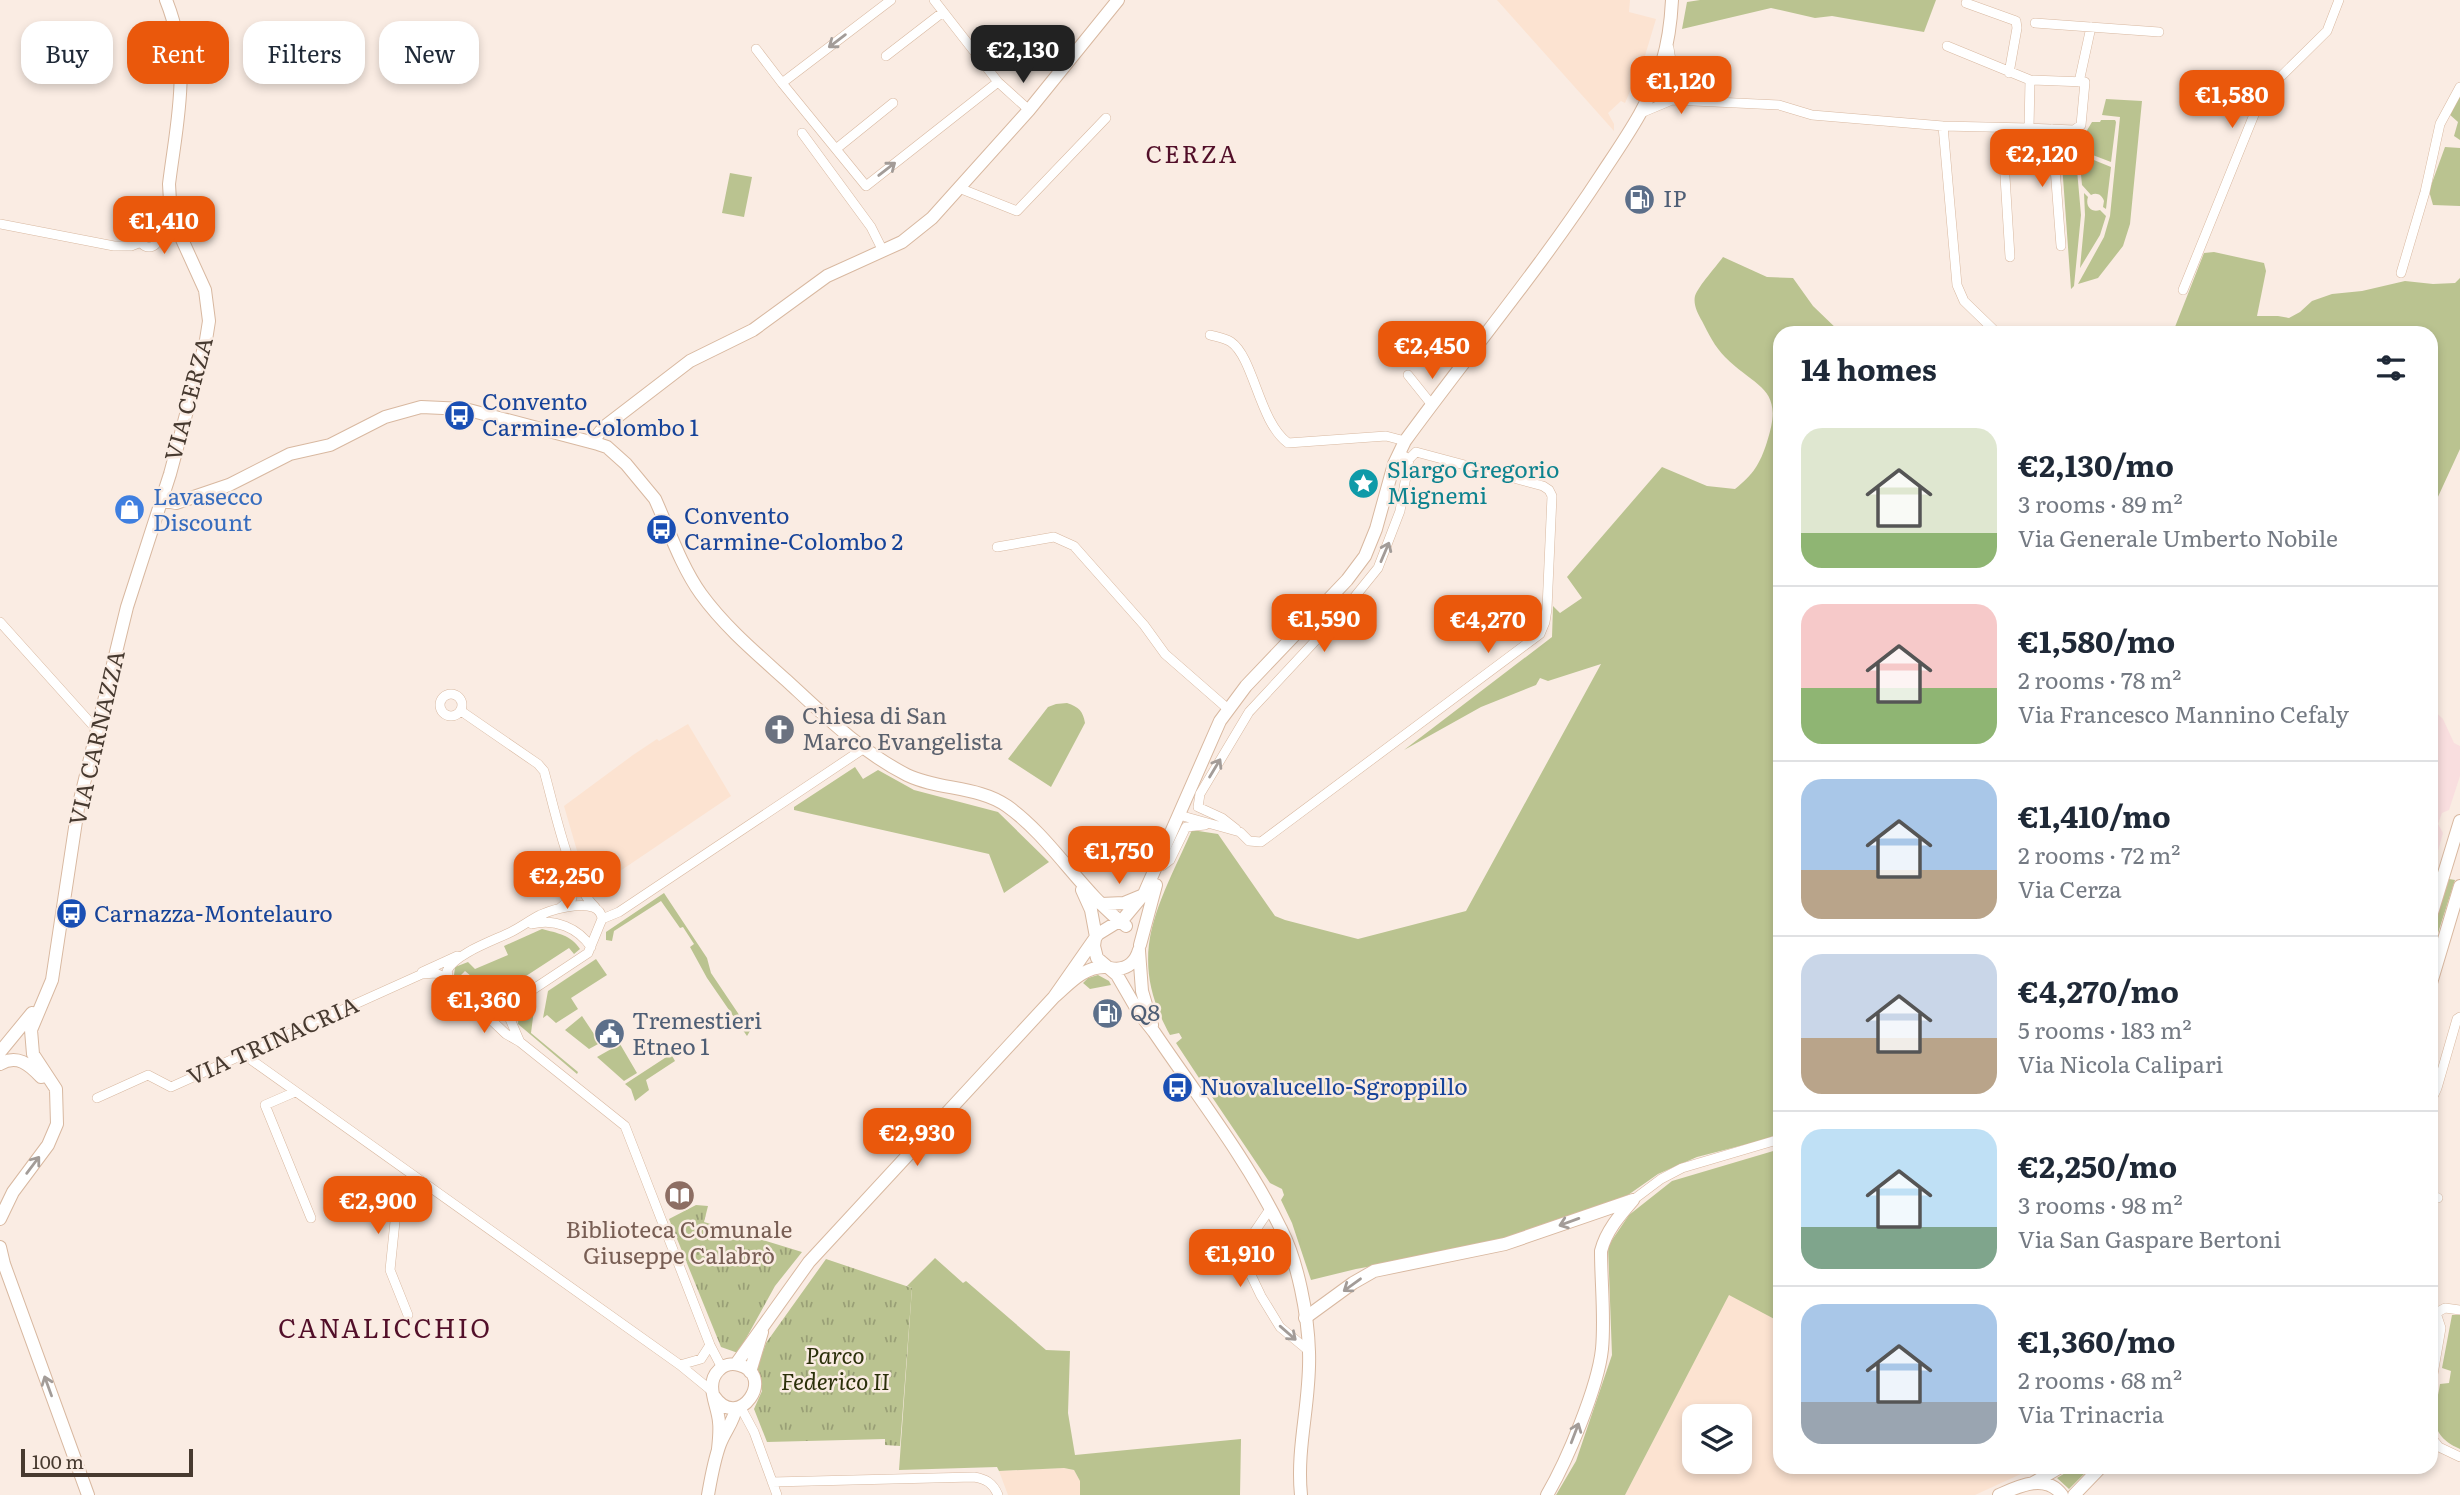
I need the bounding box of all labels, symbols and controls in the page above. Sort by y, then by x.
chip: Buy [21,21,113,84]
chip: Rent [127,21,229,84]
chip: Filters [243,21,365,84]
chip: New [379,21,479,84]
pin: €2,130 [966,25,1080,85]
text: €2,130 [987,31,1059,65]
one-way arrow [828,34,846,49]
pin: €1,120 [1624,57,1738,116]
text: €1,120 [1646,62,1716,96]
pin: €1,580 [2175,71,2289,130]
text: €1,580 [2195,76,2269,110]
pin: €2,120 [1985,130,2099,189]
district label: CERZA [1146,135,1238,170]
text: €2,120 [2006,135,2078,169]
one-way arrow [877,162,896,177]
place label: IP [1663,180,1686,214]
fuel station icon: IP [1623,182,1657,216]
pin: €1,410 [107,196,221,256]
text: €1,410 [129,202,199,236]
pin: €2,450 [1375,322,1489,381]
text: €2,450 [1394,327,1470,361]
street label: VIA CERZA [154,332,220,464]
text: 14 homes [1801,346,1937,390]
icon: filters [2372,349,2410,387]
place label: Convento Carmine-Colombo 1 [482,383,699,443]
bus stop icon: Convento Carmine-Colombo 1 [442,398,476,432]
text: €2,130/mo [2018,442,2174,486]
place label: Slargo Gregorio Mignemi [1387,451,1559,511]
icon: home [1857,456,1941,540]
place icon: Slargo Gregorio Mignemi [1347,466,1381,500]
place label: Lavasecco Discount [153,478,263,538]
text: 3 rooms · 89 m² [2018,486,2183,520]
shop icon: Lavasecco Discount [113,493,147,527]
place label: Convento Carmine-Colombo 2 [684,497,903,557]
bus stop icon: Convento Carmine-Colombo 2 [644,512,678,546]
text: Via Generale Umberto Nobile [2018,520,2338,554]
one-way arrow [1379,542,1392,563]
pin: €1,590 [1267,594,1381,654]
pin: €4,270 [1431,596,1545,655]
text: €1,590 [1288,600,1360,634]
text: €4,270 [1450,601,1526,635]
text: €1,580/mo [2018,618,2175,662]
icon: home [1857,632,1941,716]
street label: VIA CARNAZZA [58,646,132,829]
text: 2 rooms · 78 m² [2018,662,2181,696]
text: Via Francesco Mannino Cefaly [2018,696,2349,730]
place label: Chiesa di San Marco Evangelista [802,697,1003,757]
church icon: Chiesa di San Marco Evangelista [762,712,796,746]
one-way arrow [1208,759,1222,779]
text: €1,410/mo [2018,793,2171,837]
icon: home [1857,807,1941,891]
pin: €1,750 [1062,826,1176,886]
text: €1,750 [1084,832,1154,866]
text: 2 rooms · 72 m² [2018,837,2180,871]
pin: €2,250 [510,852,624,911]
text: €2,250 [530,857,604,891]
text: Via Cerza [2018,871,2122,905]
place label: Carnazza-Montelauro [94,895,333,929]
bus stop icon: Carnazza-Montelauro [54,897,88,931]
text: €4,270/mo [2018,968,2179,1012]
pin: €1,360 [427,976,541,1035]
text: €1,360 [447,981,521,1015]
icon: home [1857,982,1941,1066]
street label: VIA TRINACRIA [181,986,363,1092]
place label: Q8 [1130,994,1160,1028]
fuel station icon: Q8 [1090,996,1124,1030]
place label: Tremestieri Etneo 1 [632,1002,762,1062]
text: 5 rooms · 183 m² [2018,1012,2192,1046]
public building icon: Tremestieri Etneo 1 [592,1017,626,1051]
text: Via Nicola Calipari [2018,1046,2223,1080]
place label: Nuovalucello-Sgroppillo [1200,1068,1468,1102]
bus stop icon: Nuovalucello-Sgroppillo [1160,1070,1194,1104]
pin: €2,930 [860,1108,974,1168]
text: €2,930 [879,1114,955,1148]
text: €2,250/mo [2018,1143,2177,1187]
one-way arrow [26,1156,40,1175]
icon: home [1857,1157,1941,1241]
pin: €2,900 [321,1176,435,1236]
library icon: Biblioteca Comunale Giuseppe Calabrò [662,1179,696,1213]
text: €2,900 [339,1182,417,1216]
text: 3 rooms · 98 m² [2018,1187,2183,1221]
place label: Biblioteca Comunale Giuseppe Calabrò [566,1211,792,1271]
one-way arrow [1558,1216,1580,1229]
text: Via San Gaspare Bertoni [2018,1221,2281,1255]
pin: €1,910 [1183,1230,1297,1289]
text: €1,910 [1205,1235,1275,1269]
one-way arrow [1343,1278,1362,1292]
district label: CANALICCHIO [278,1307,492,1346]
text: €1,360/mo [2018,1318,2176,1362]
one-way arrow [1279,1325,1297,1341]
icon: home [1857,1332,1941,1416]
park label: Parco Federico II [781,1337,889,1397]
text: 2 rooms · 68 m² [2018,1362,2182,1396]
one-way arrow [41,1375,53,1397]
text: Via Trinacria [2018,1396,2164,1430]
map controls [1682,1404,1752,1474]
button: layers [1682,1404,1752,1474]
one-way arrow [1570,1423,1583,1444]
scale bar [21,1446,192,1478]
text: 100 m [32,1447,84,1475]

